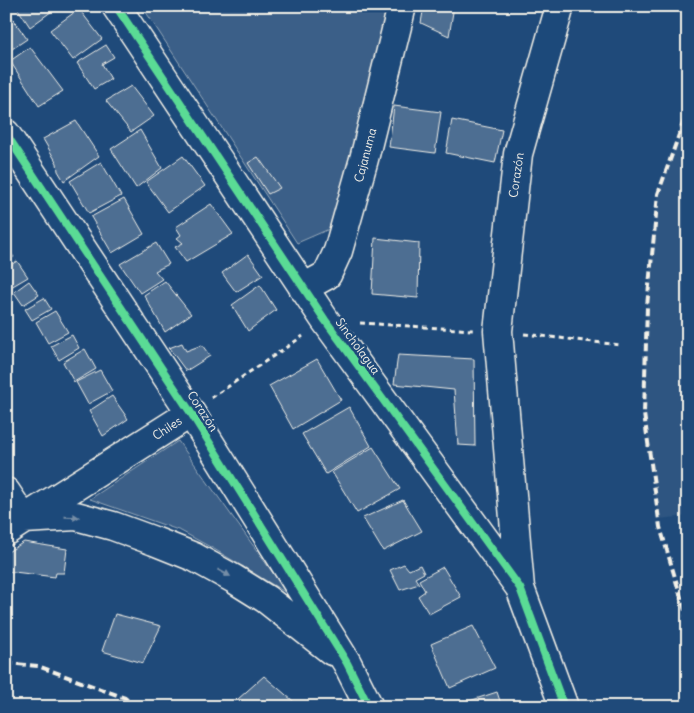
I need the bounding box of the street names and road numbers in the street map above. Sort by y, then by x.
street label: Cajanuma [351,126,379,184]
street label: Corazón [505,151,527,199]
street label: Sincholagua [333,315,384,377]
street label: Corazón [184,388,222,434]
street label: Chiles [149,413,185,443]

